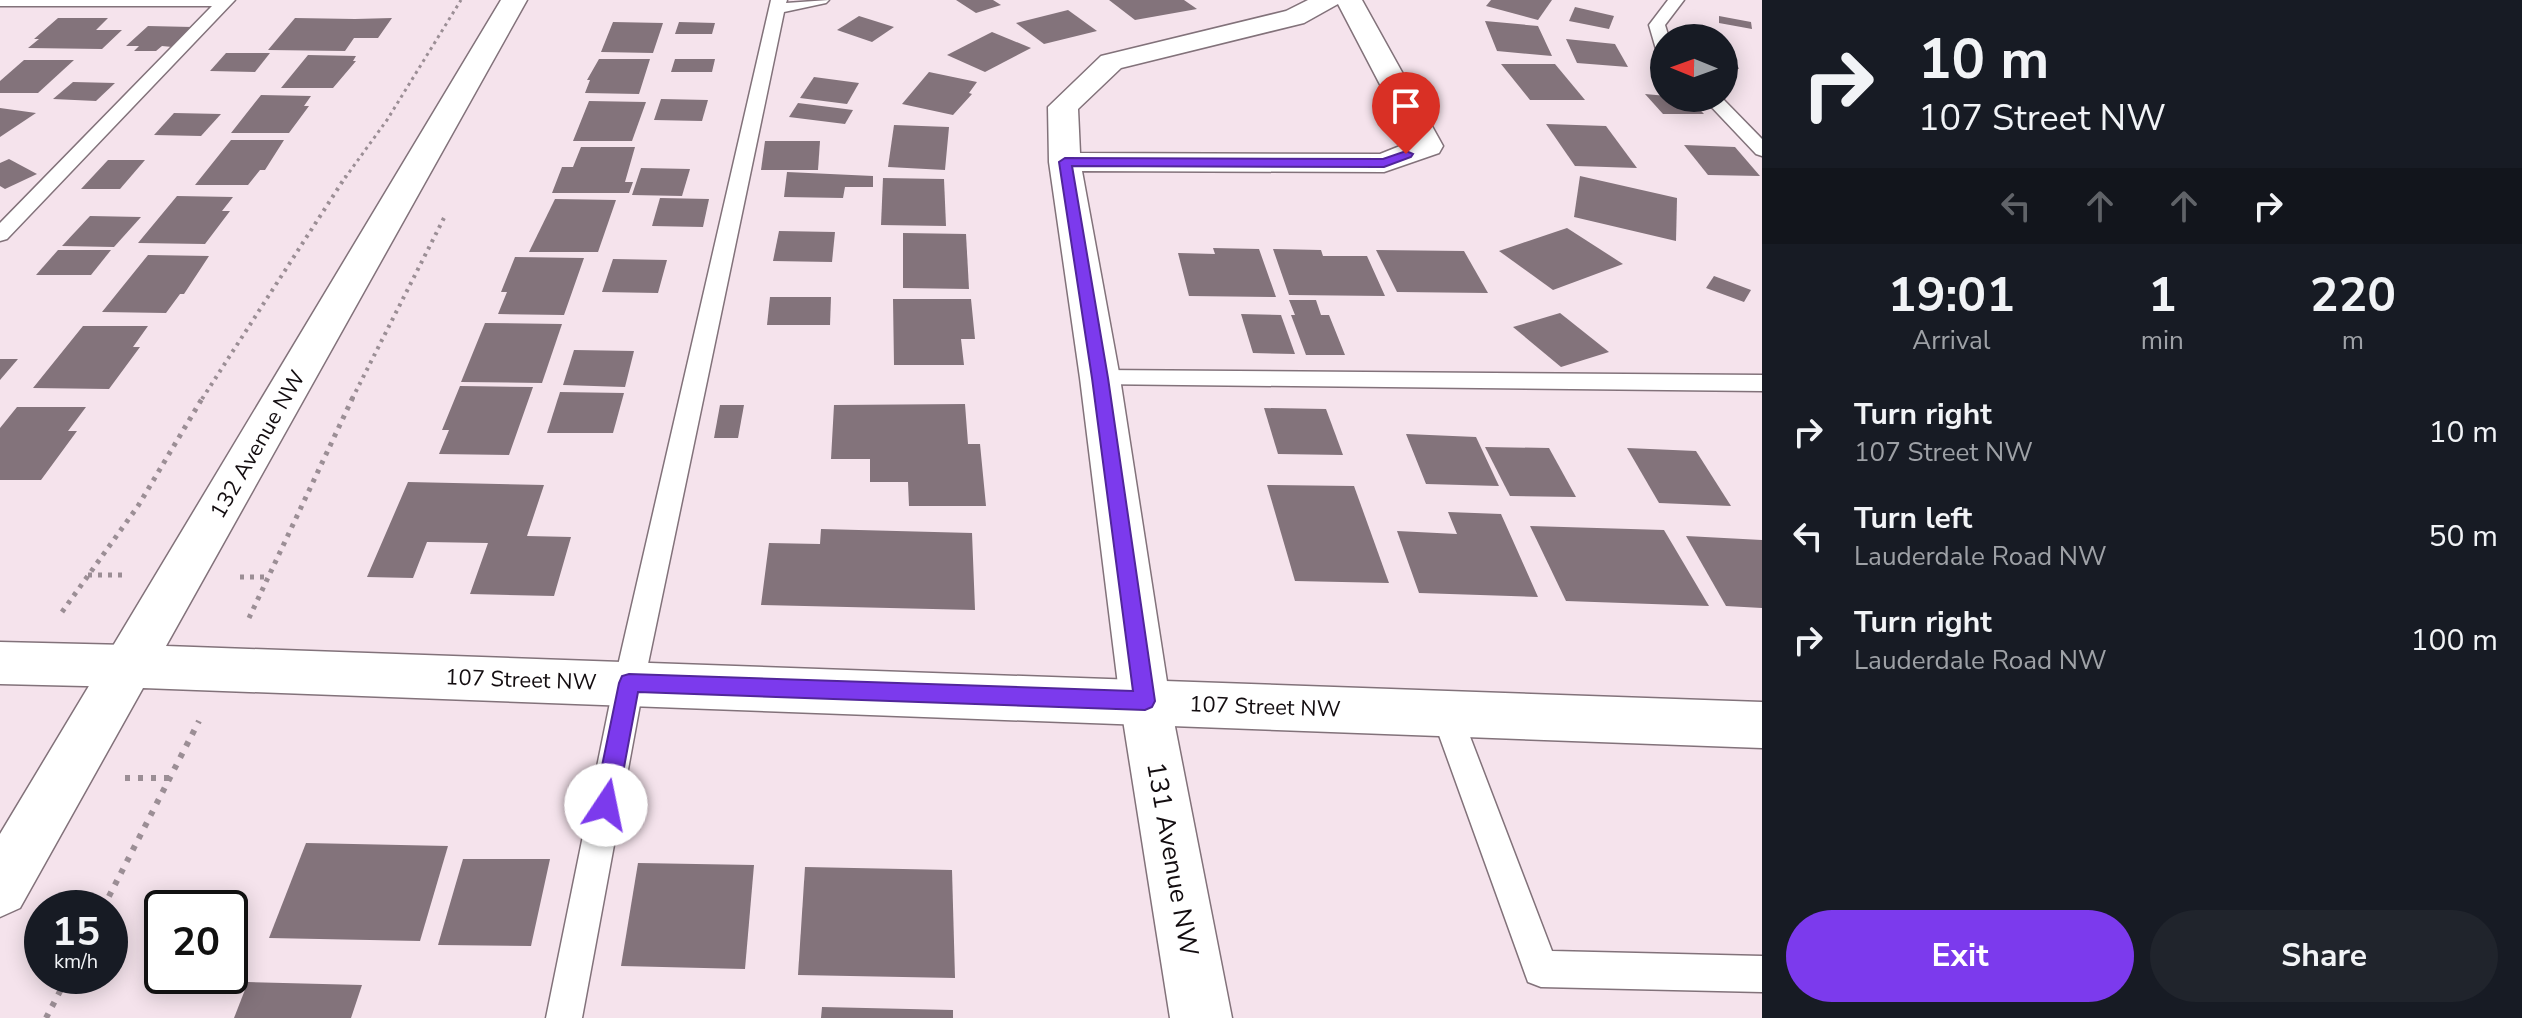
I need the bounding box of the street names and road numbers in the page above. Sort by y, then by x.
street label: 132 Avenue NW [203,365,312,524]
street label: 107 Street NW [445,662,597,698]
street label: 107 Street NW [1189,689,1341,725]
street label: 131 Avenue NW [1138,759,1207,959]

